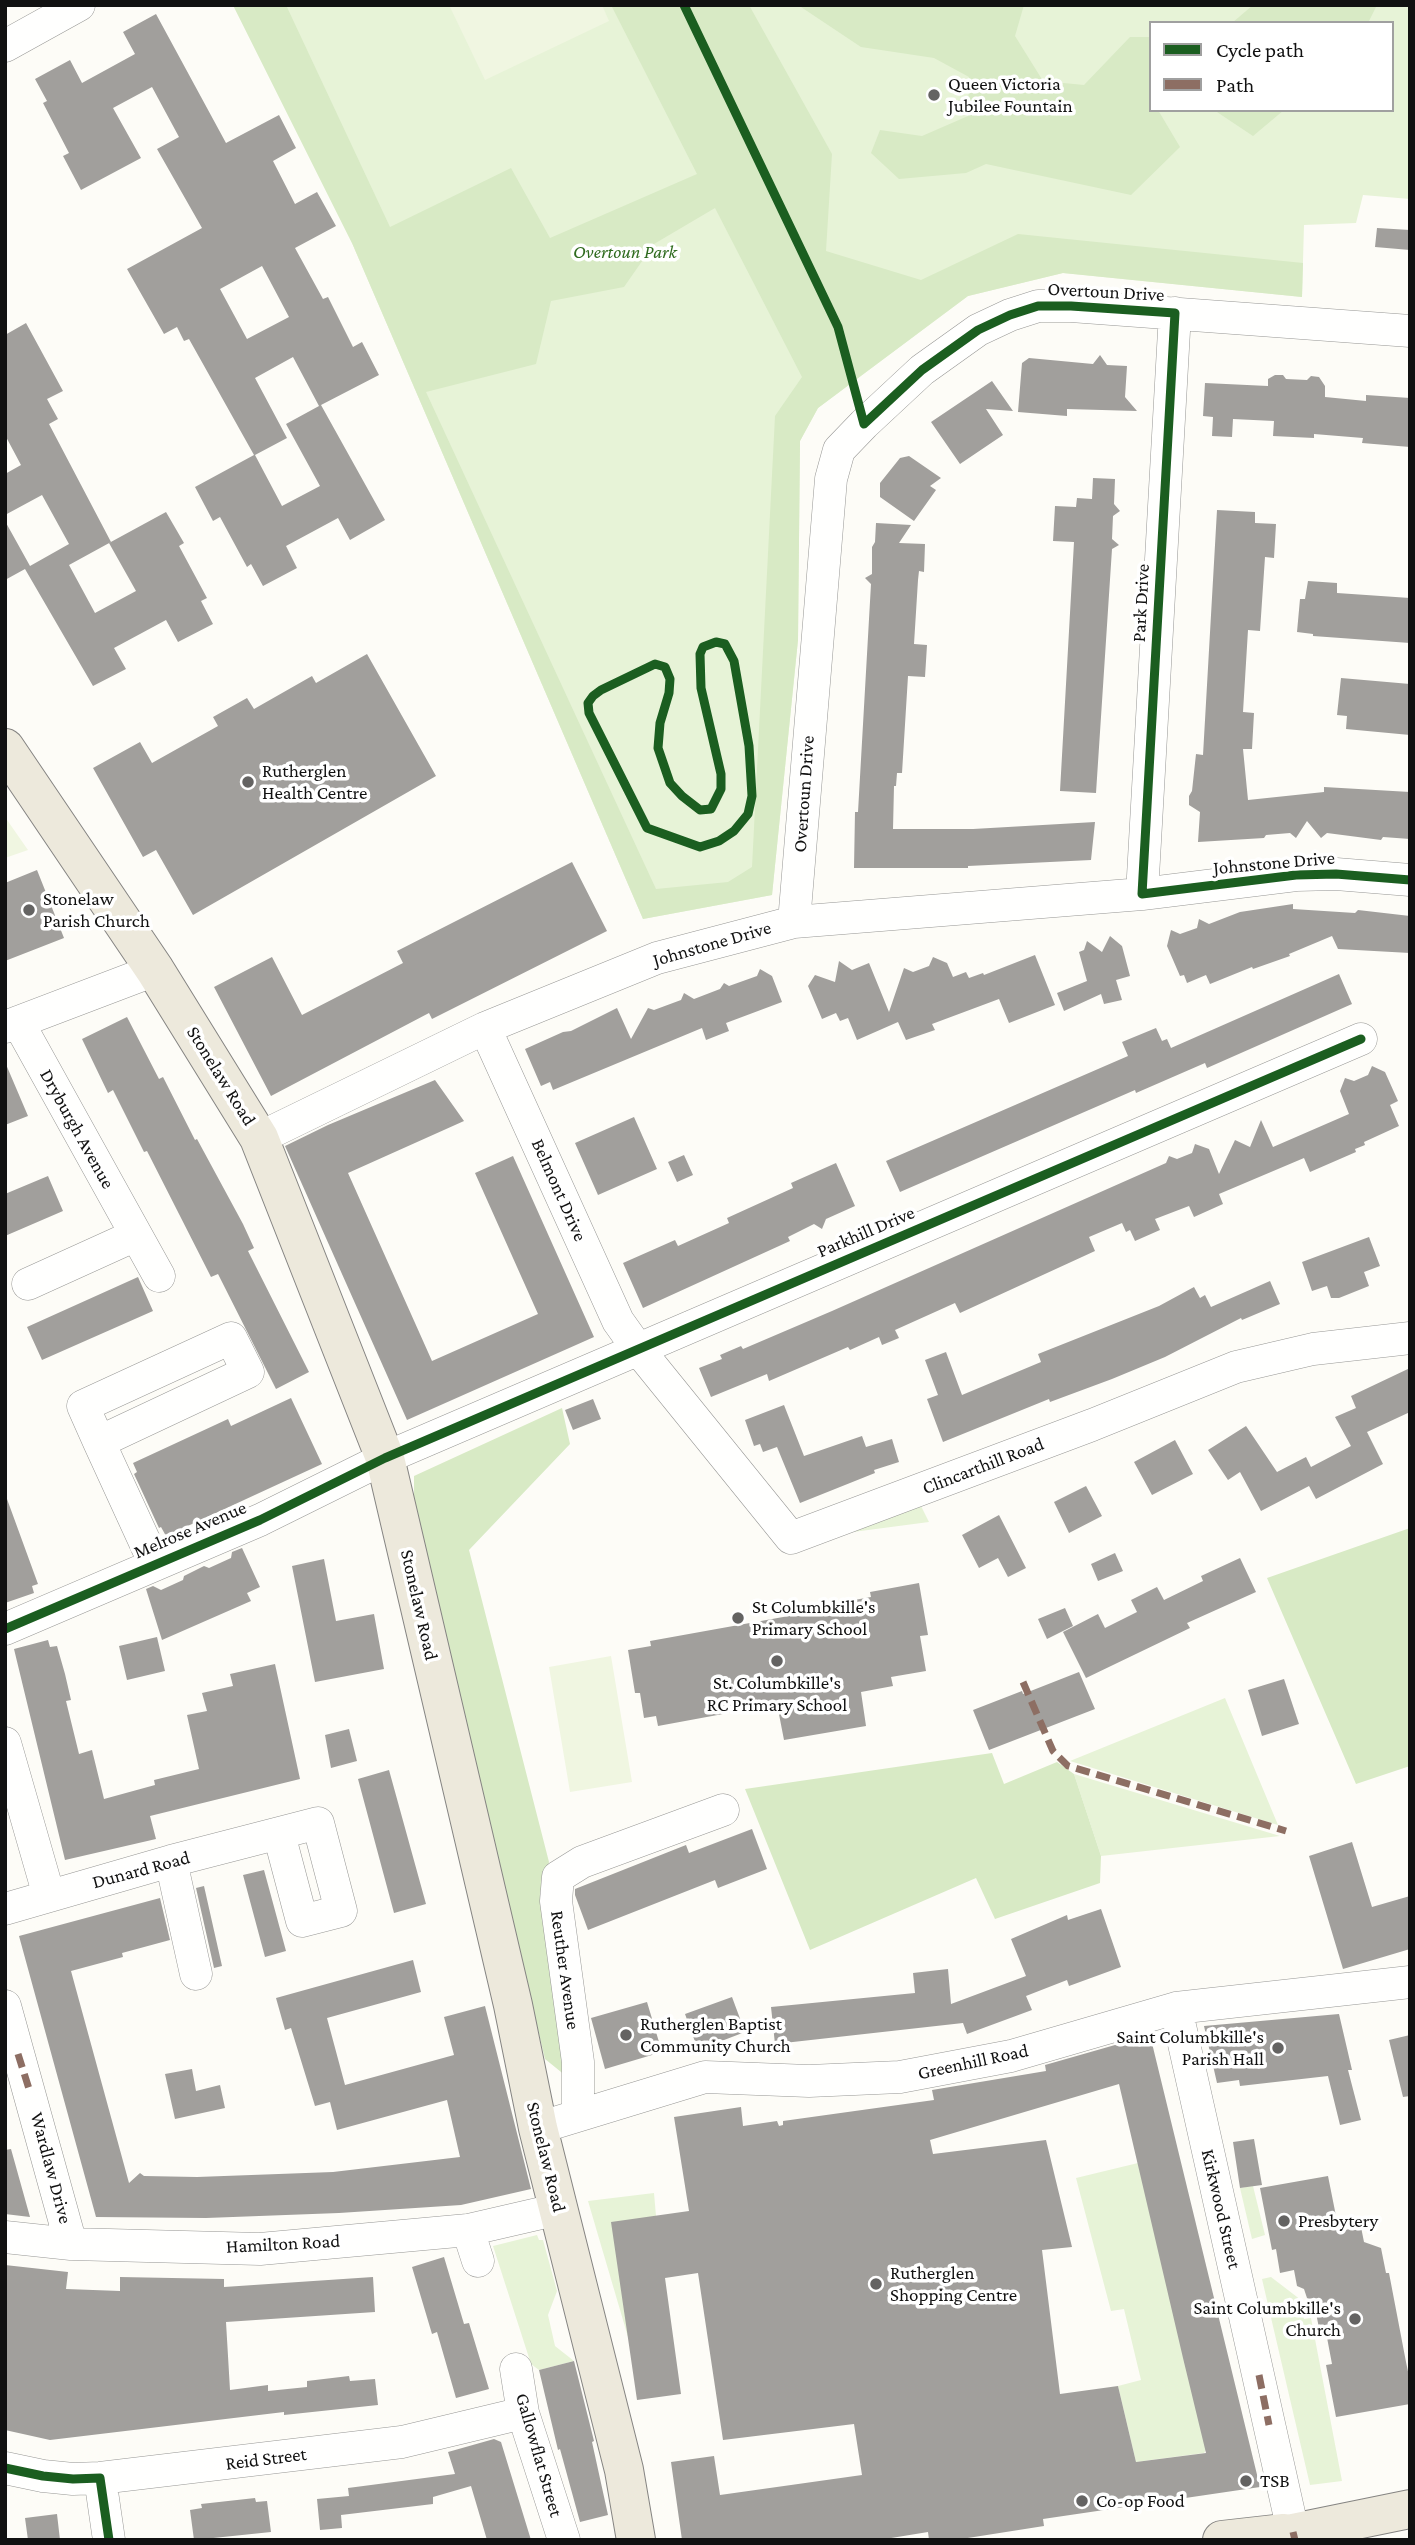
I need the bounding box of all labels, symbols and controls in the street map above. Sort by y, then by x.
legend [1149,21,1394,112]
text: Cycle path [1216,38,1304,62]
place label: Queen Victoria Jubilee Fountain [948,73,1073,117]
text: Path [1216,73,1254,97]
marker: Queen Victoria Jubilee Fountain [926,87,942,103]
park label: Overtoun Park [573,241,677,263]
street label: Overtoun Drive [1047,278,1165,306]
street label: Park Drive [1128,563,1154,643]
street label: Overtoun Drive [789,735,819,853]
place label: Rutherglen Health Centre [262,760,367,804]
marker: Rutherglen Health Centre [240,774,256,790]
street label: Johnstone Drive [1212,846,1336,880]
place label: Stonelaw Parish Church [43,888,150,932]
marker: Stonelaw Parish Church [21,902,37,918]
street label: Johnstone Drive [650,916,774,972]
street label: Stonelaw Road [181,1022,261,1130]
street label: Dryburgh Avenue [35,1065,119,1193]
street label: Belmont Drive [526,1135,592,1245]
street label: Parkhill Drive [814,1201,918,1263]
street label: Clincarthill Road [919,1432,1047,1500]
street label: Melrose Avenue [130,1496,250,1564]
street label: Stonelaw Road [395,1547,443,1663]
place label: St Columbkille's Primary School [752,1596,876,1640]
marker: St Columbkille's Primary School [730,1610,746,1626]
marker: St. Columbkille's RC Primary School [769,1653,785,1669]
place label: St. Columbkille's RC Primary School [707,1672,847,1716]
street label: Dunard Road [90,1846,192,1894]
street label: Reuther Avenue [545,1909,585,2031]
place label: Rutherglen Baptist Community Church [640,2013,791,2057]
place label: Saint Columbkille's Parish Hall [1116,2026,1264,2070]
marker: Rutherglen Baptist Community Church [618,2027,634,2043]
street label: Greenhill Road [916,2039,1030,2085]
marker: Saint Columbkille's Parish Hall [1270,2040,1286,2056]
street label: Stonelaw Road [521,2100,571,2214]
street label: Wardlaw Drive [25,2110,77,2226]
street label: Kirkwood Street [1196,2147,1246,2271]
place label: Presbytery [1298,2210,1378,2232]
marker: Presbytery [1276,2213,1292,2229]
street label: Hamilton Road [225,2230,341,2258]
place label: Rutherglen Shopping Centre [890,2262,1017,2306]
marker: Rutherglen Shopping Centre [868,2276,884,2292]
place label: Saint Columbkille's Church [1193,2297,1341,2341]
marker: Saint Columbkille's Church [1347,2311,1363,2327]
street label: Gallowflat Street [510,2390,568,2520]
street label: Reid Street [224,2443,308,2475]
place label: TSB [1260,2470,1290,2492]
marker: TSB [1238,2473,1254,2489]
place label: Co-op Food [1096,2490,1185,2512]
marker: Co-op Food [1074,2493,1090,2509]

